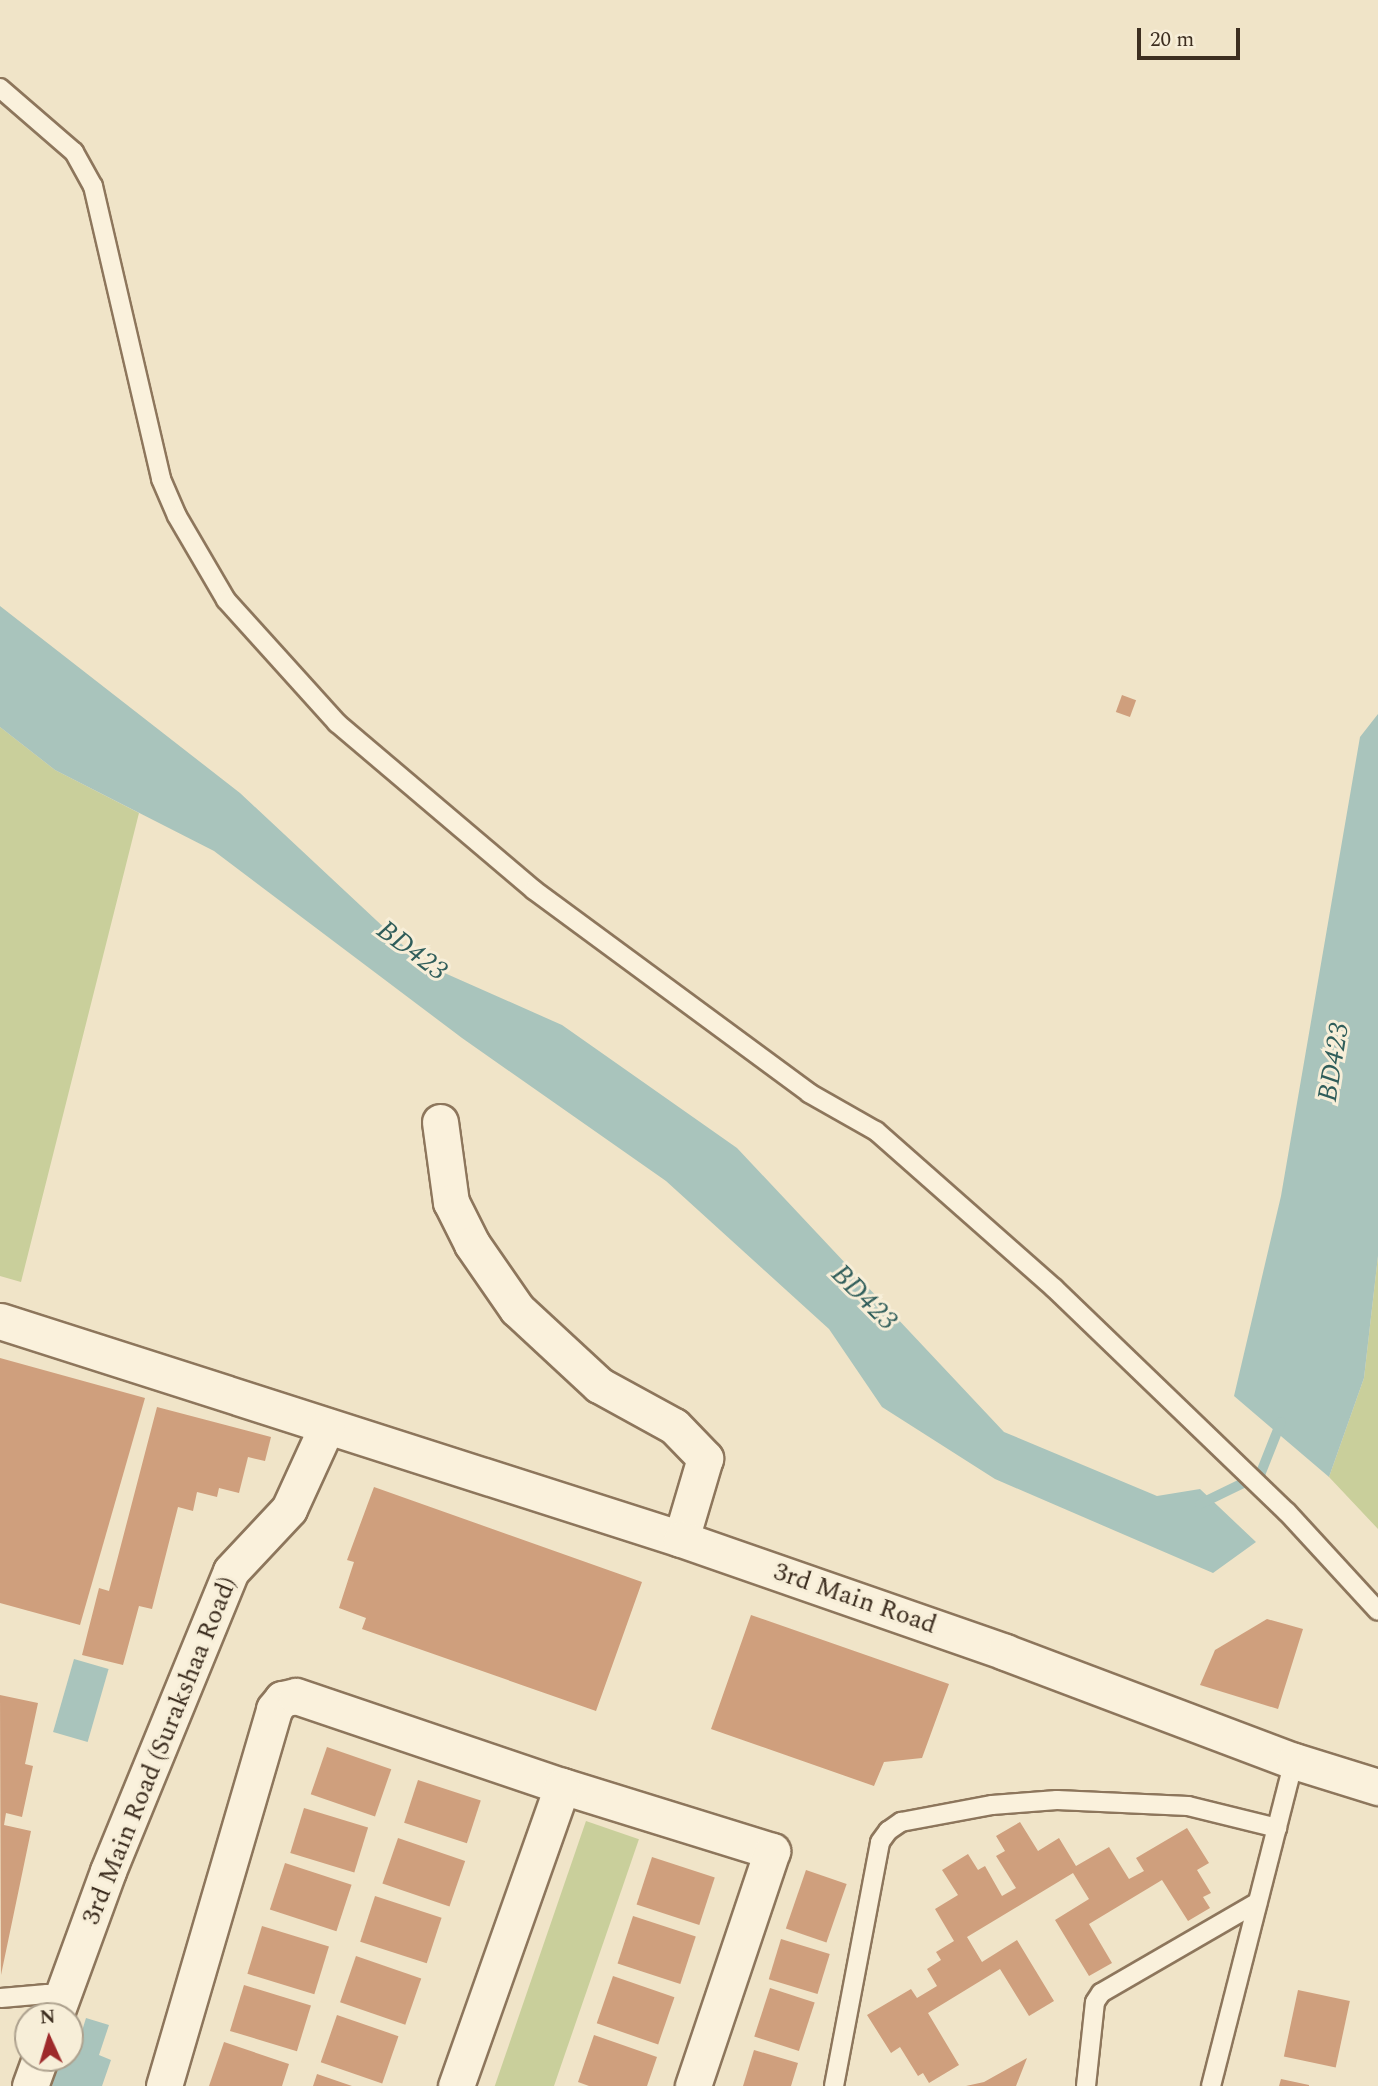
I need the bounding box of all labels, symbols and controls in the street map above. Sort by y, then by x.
scale bar [1140,14,1243,58]
text: 20 m [1150,24,1194,56]
water label: BD423 [370,914,454,988]
water label: BD423 [1311,1020,1357,1104]
water label: BD423 [824,1258,904,1338]
street label: 3rd Main Road [769,1557,941,1641]
street label: 3rd Main Road (Surakshaa Road) [76,1573,244,1929]
north arrow [14,2002,84,2072]
text: N [39,2003,56,2033]

